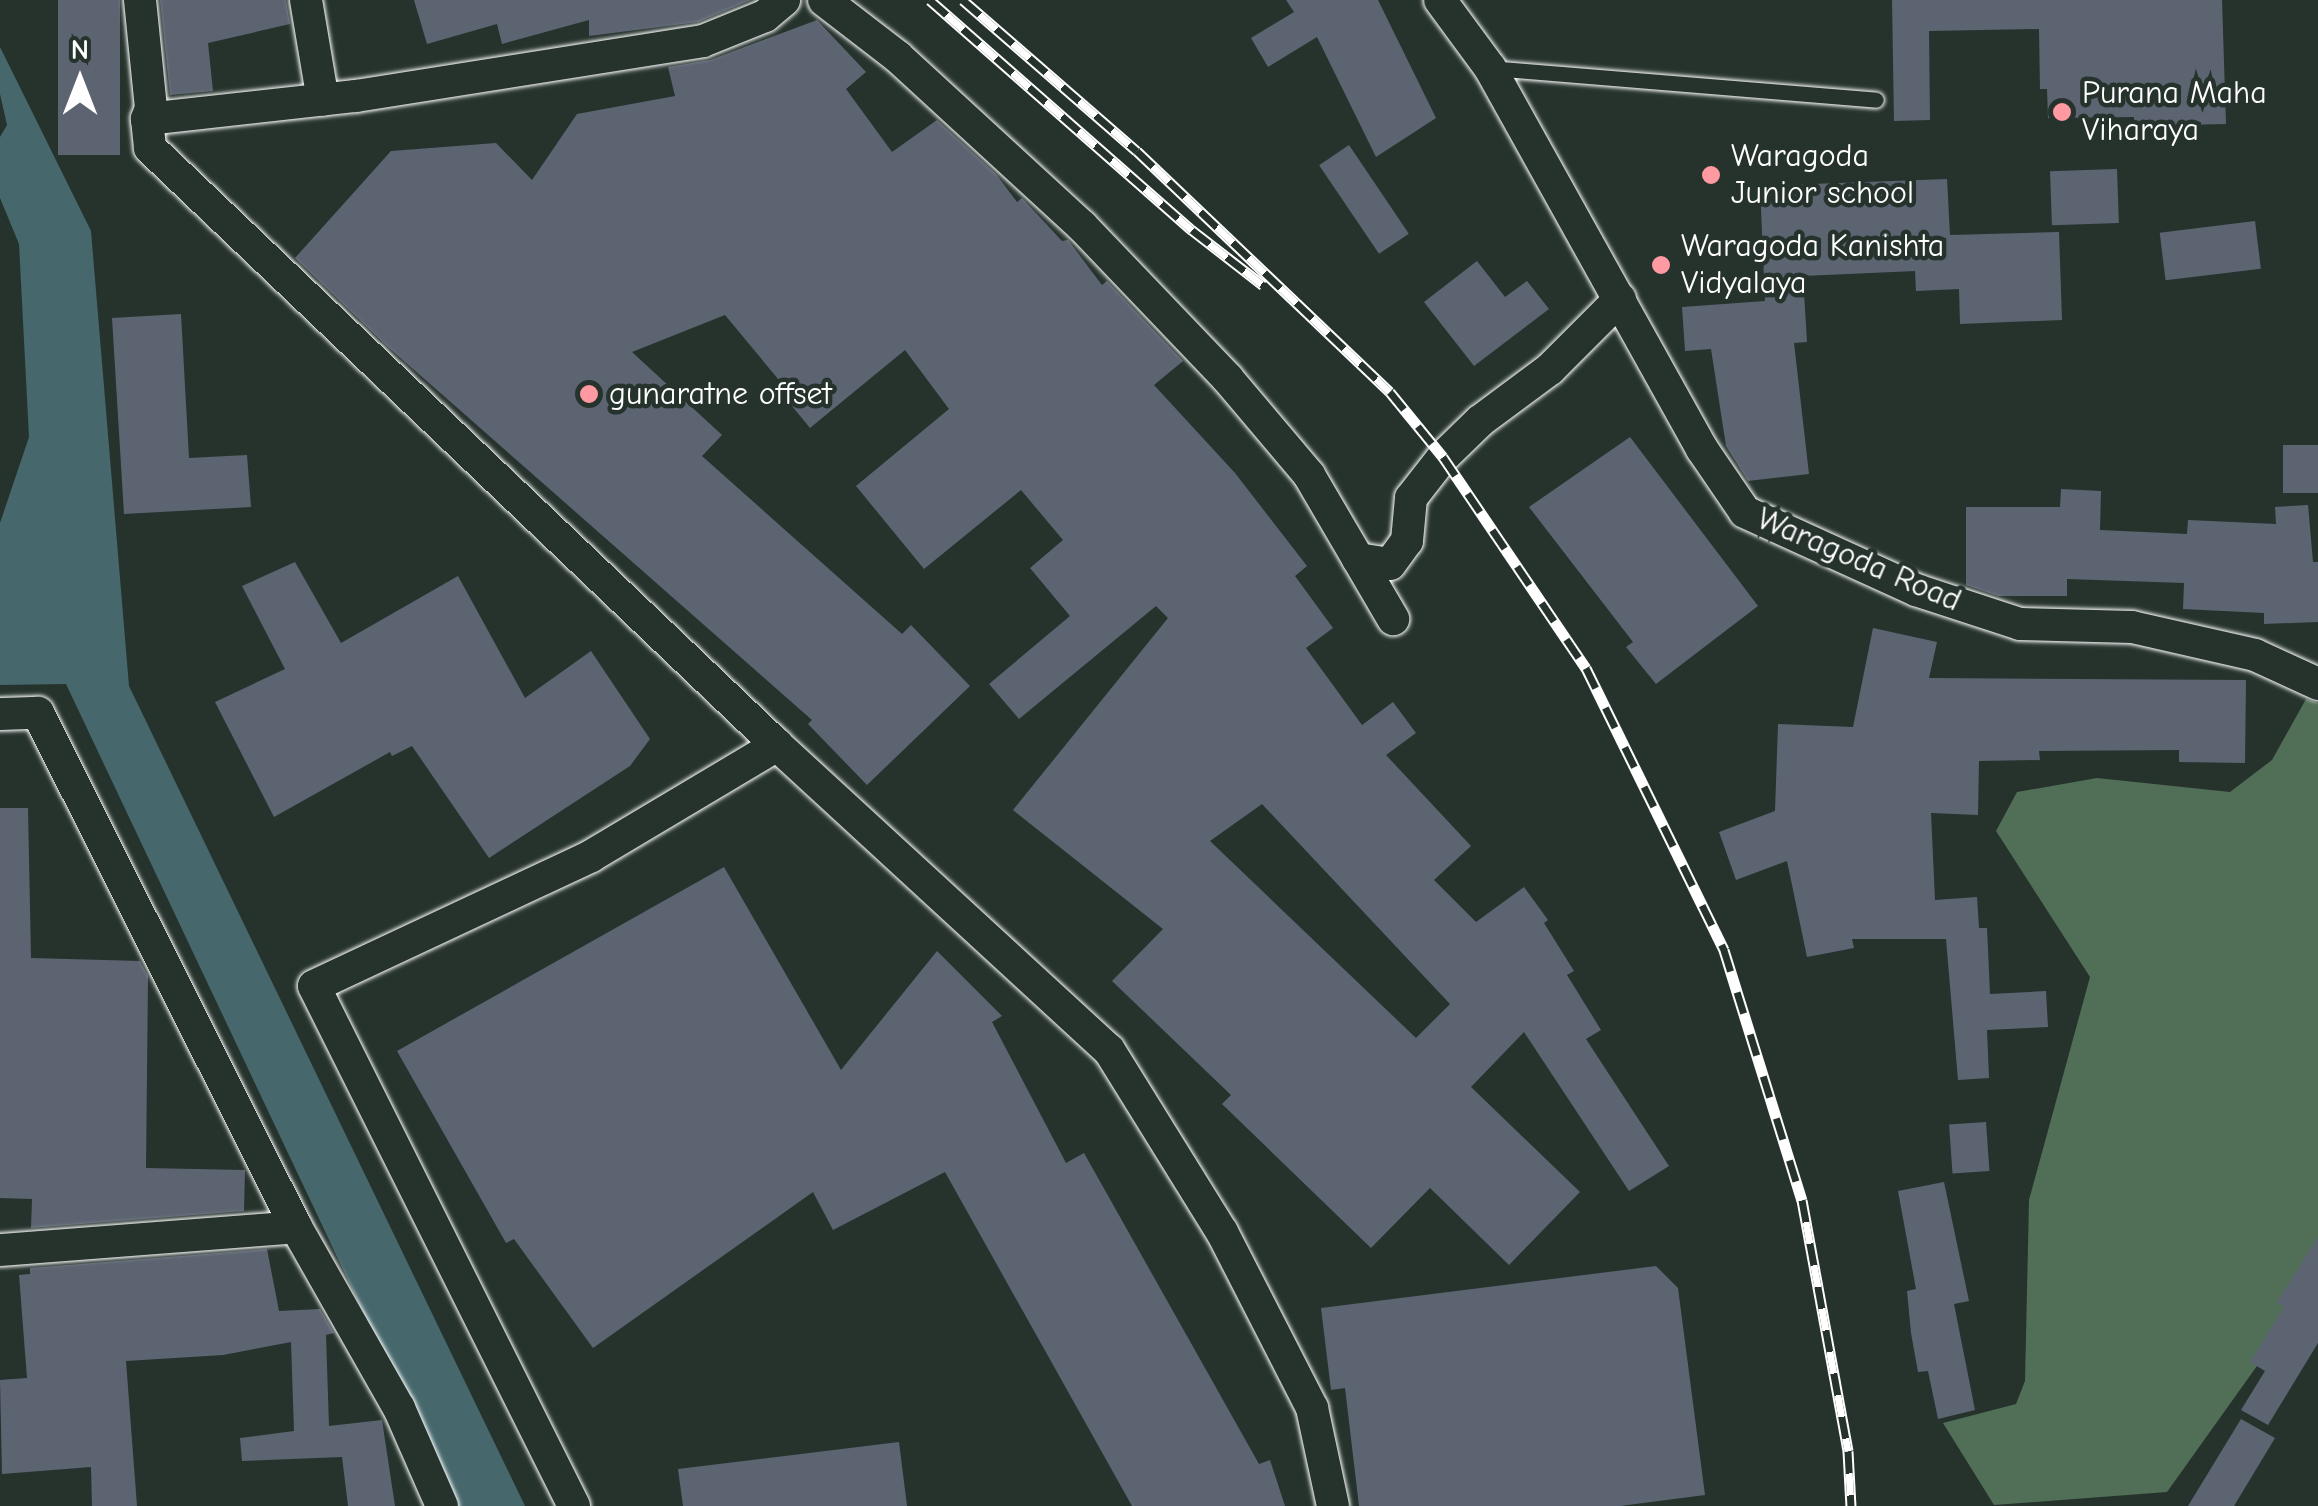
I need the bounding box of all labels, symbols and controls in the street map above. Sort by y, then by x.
north arrow [30,30,130,130]
text: N [71,34,89,66]
place label: Purana Maha Viharaya [2082,75,2267,150]
marker: Purana Maha Viharaya [2051,101,2073,123]
place label: Waragoda Junior school [1731,138,1914,213]
marker: Waragoda Junior school [1700,164,1722,186]
place label: Waragoda Kanishta Vidyalaya [1681,228,1944,303]
marker: Waragoda Kanishta Vidyalaya [1650,254,1672,276]
place label: gunaratne offset [609,375,832,413]
marker: gunaratne offset [578,383,600,405]
street label: Waragoda Road [1751,500,1967,620]

